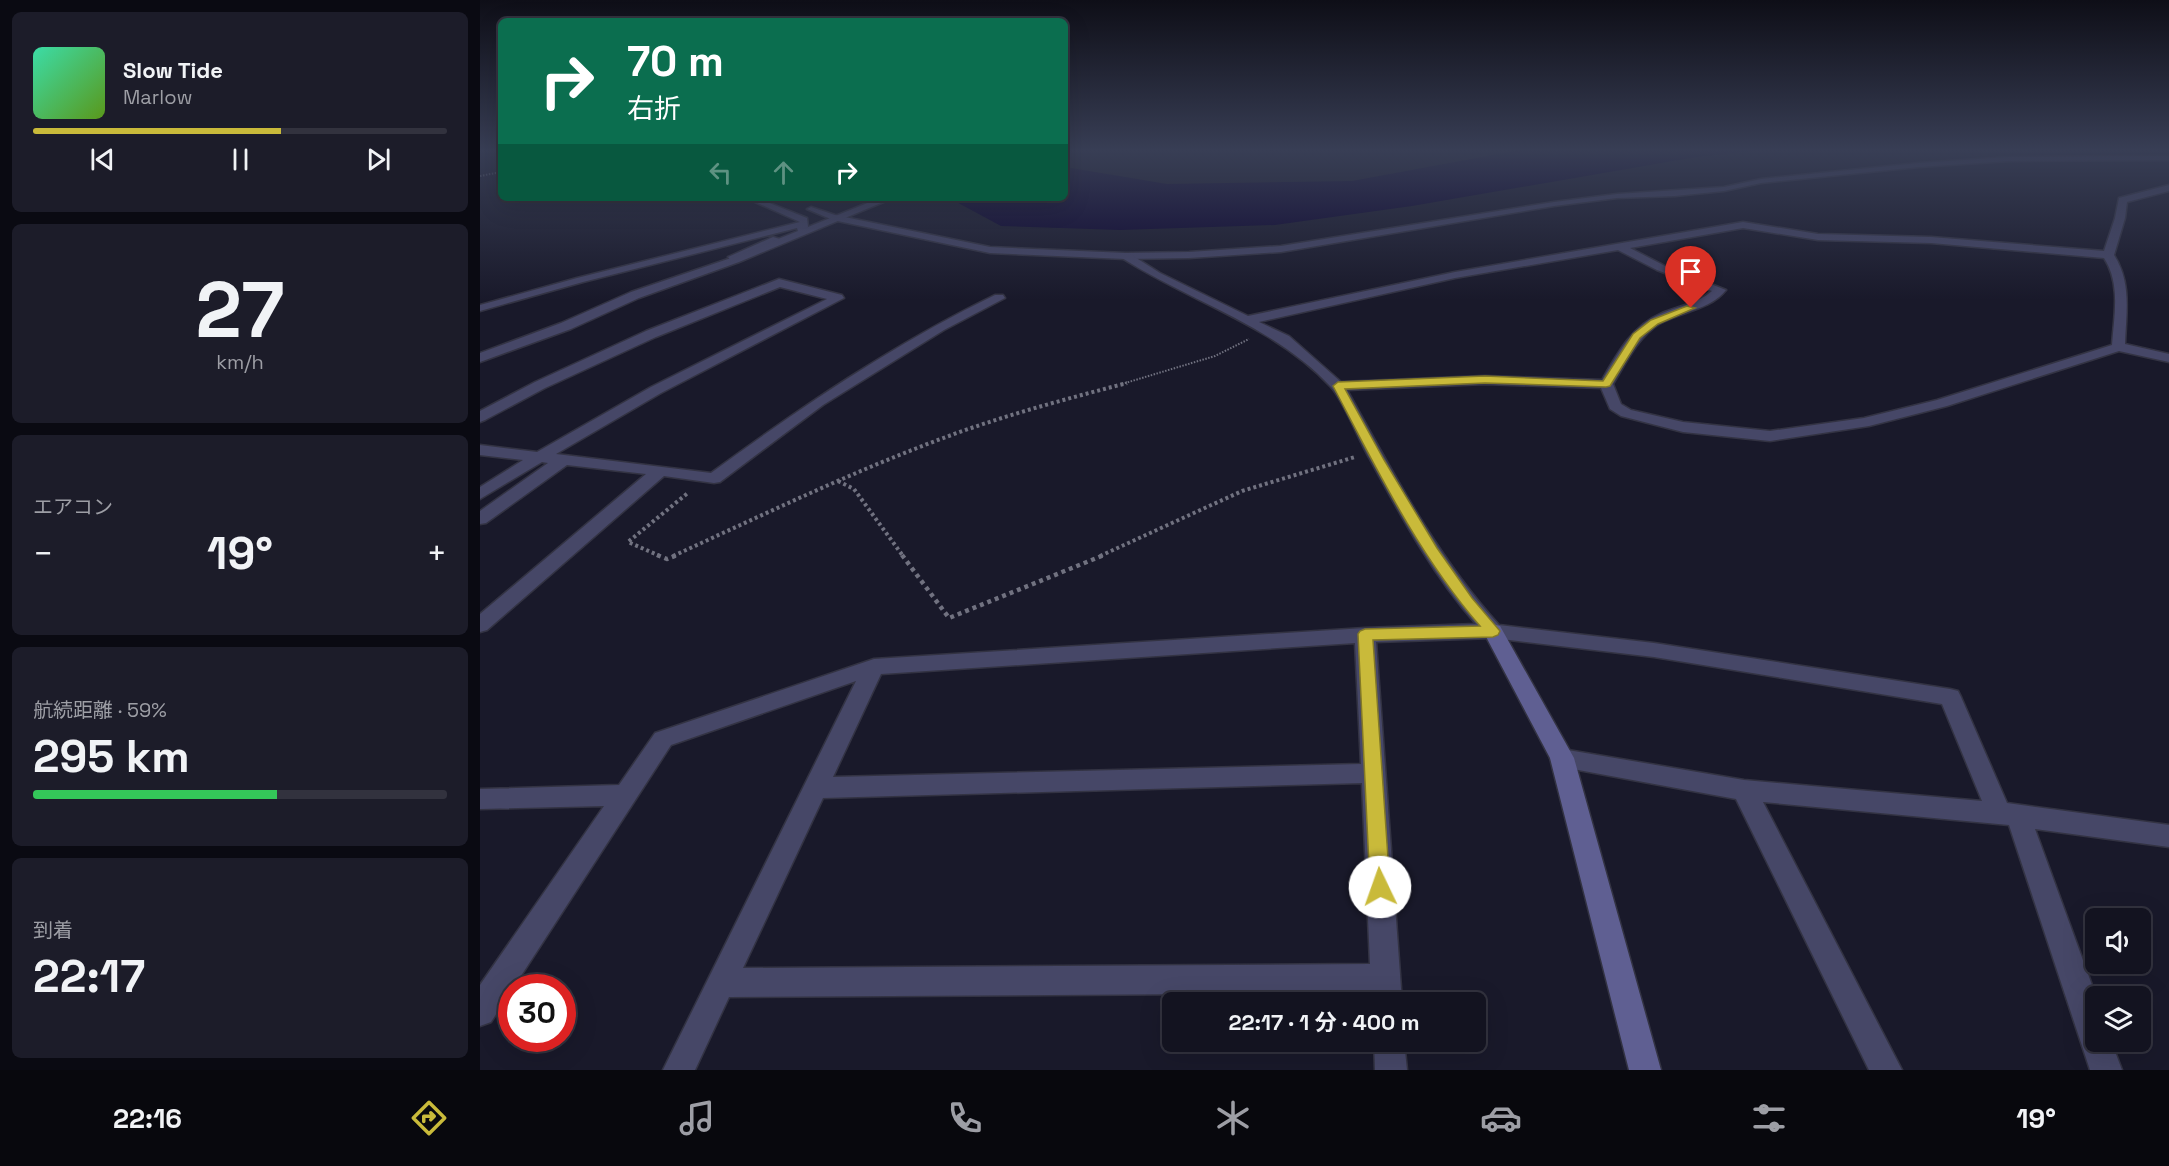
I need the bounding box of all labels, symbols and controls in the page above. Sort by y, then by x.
text: 70 m [627,35,724,88]
icon: right [528,42,606,120]
text: Slow Tide [123,56,223,84]
text: Marlow [123,84,192,110]
text: 右折 [627,91,681,126]
icon: previous [86,143,119,176]
icon: pause [224,143,257,176]
icon: next [362,143,395,176]
icon: left [704,156,737,189]
icon: ahead [767,156,800,189]
icon: right [830,156,863,189]
pin [1665,246,1716,308]
icon: arrive [1674,255,1707,288]
text: 27 [196,260,284,360]
text: km/h [216,349,264,375]
text: エアコン [33,494,113,520]
text: 19° [207,525,273,582]
text: − [33,533,53,575]
text: + [427,533,447,575]
text: 航続距離 · 59% [33,697,167,723]
text: 295 km [33,728,190,785]
position arrow [1348,855,1412,919]
map controls [2085,908,2151,1052]
button: sound [2085,908,2151,974]
text: 到着 [33,917,73,943]
text: 22:17 [33,948,145,1005]
speed limit sign: 30 [498,974,576,1052]
button: layers [2085,986,2151,1052]
text: 22:17 · 1 分 · 400 m [1228,1008,1420,1036]
icon: directions [408,1097,450,1139]
icon: music [676,1097,718,1139]
icon: phone [944,1097,986,1139]
icon: climate [1212,1097,1254,1139]
icon: car [1480,1097,1522,1139]
icon: filters [1748,1097,1790,1139]
text: 22:16 [113,1101,182,1136]
text: 19° [2016,1101,2056,1136]

